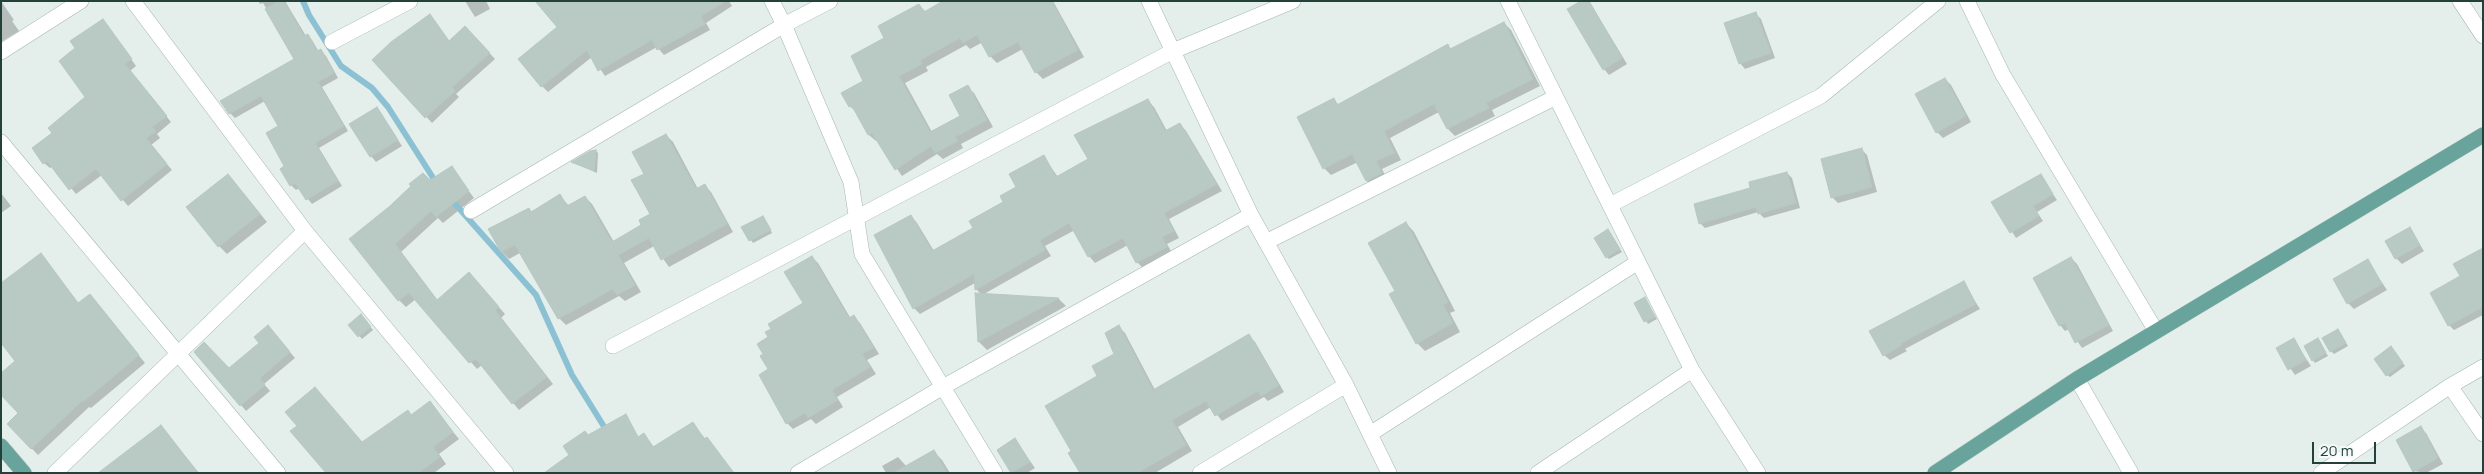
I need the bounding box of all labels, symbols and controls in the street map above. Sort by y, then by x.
scale bar [2314,432,2378,464]
text: 20 m [2320,440,2353,461]

